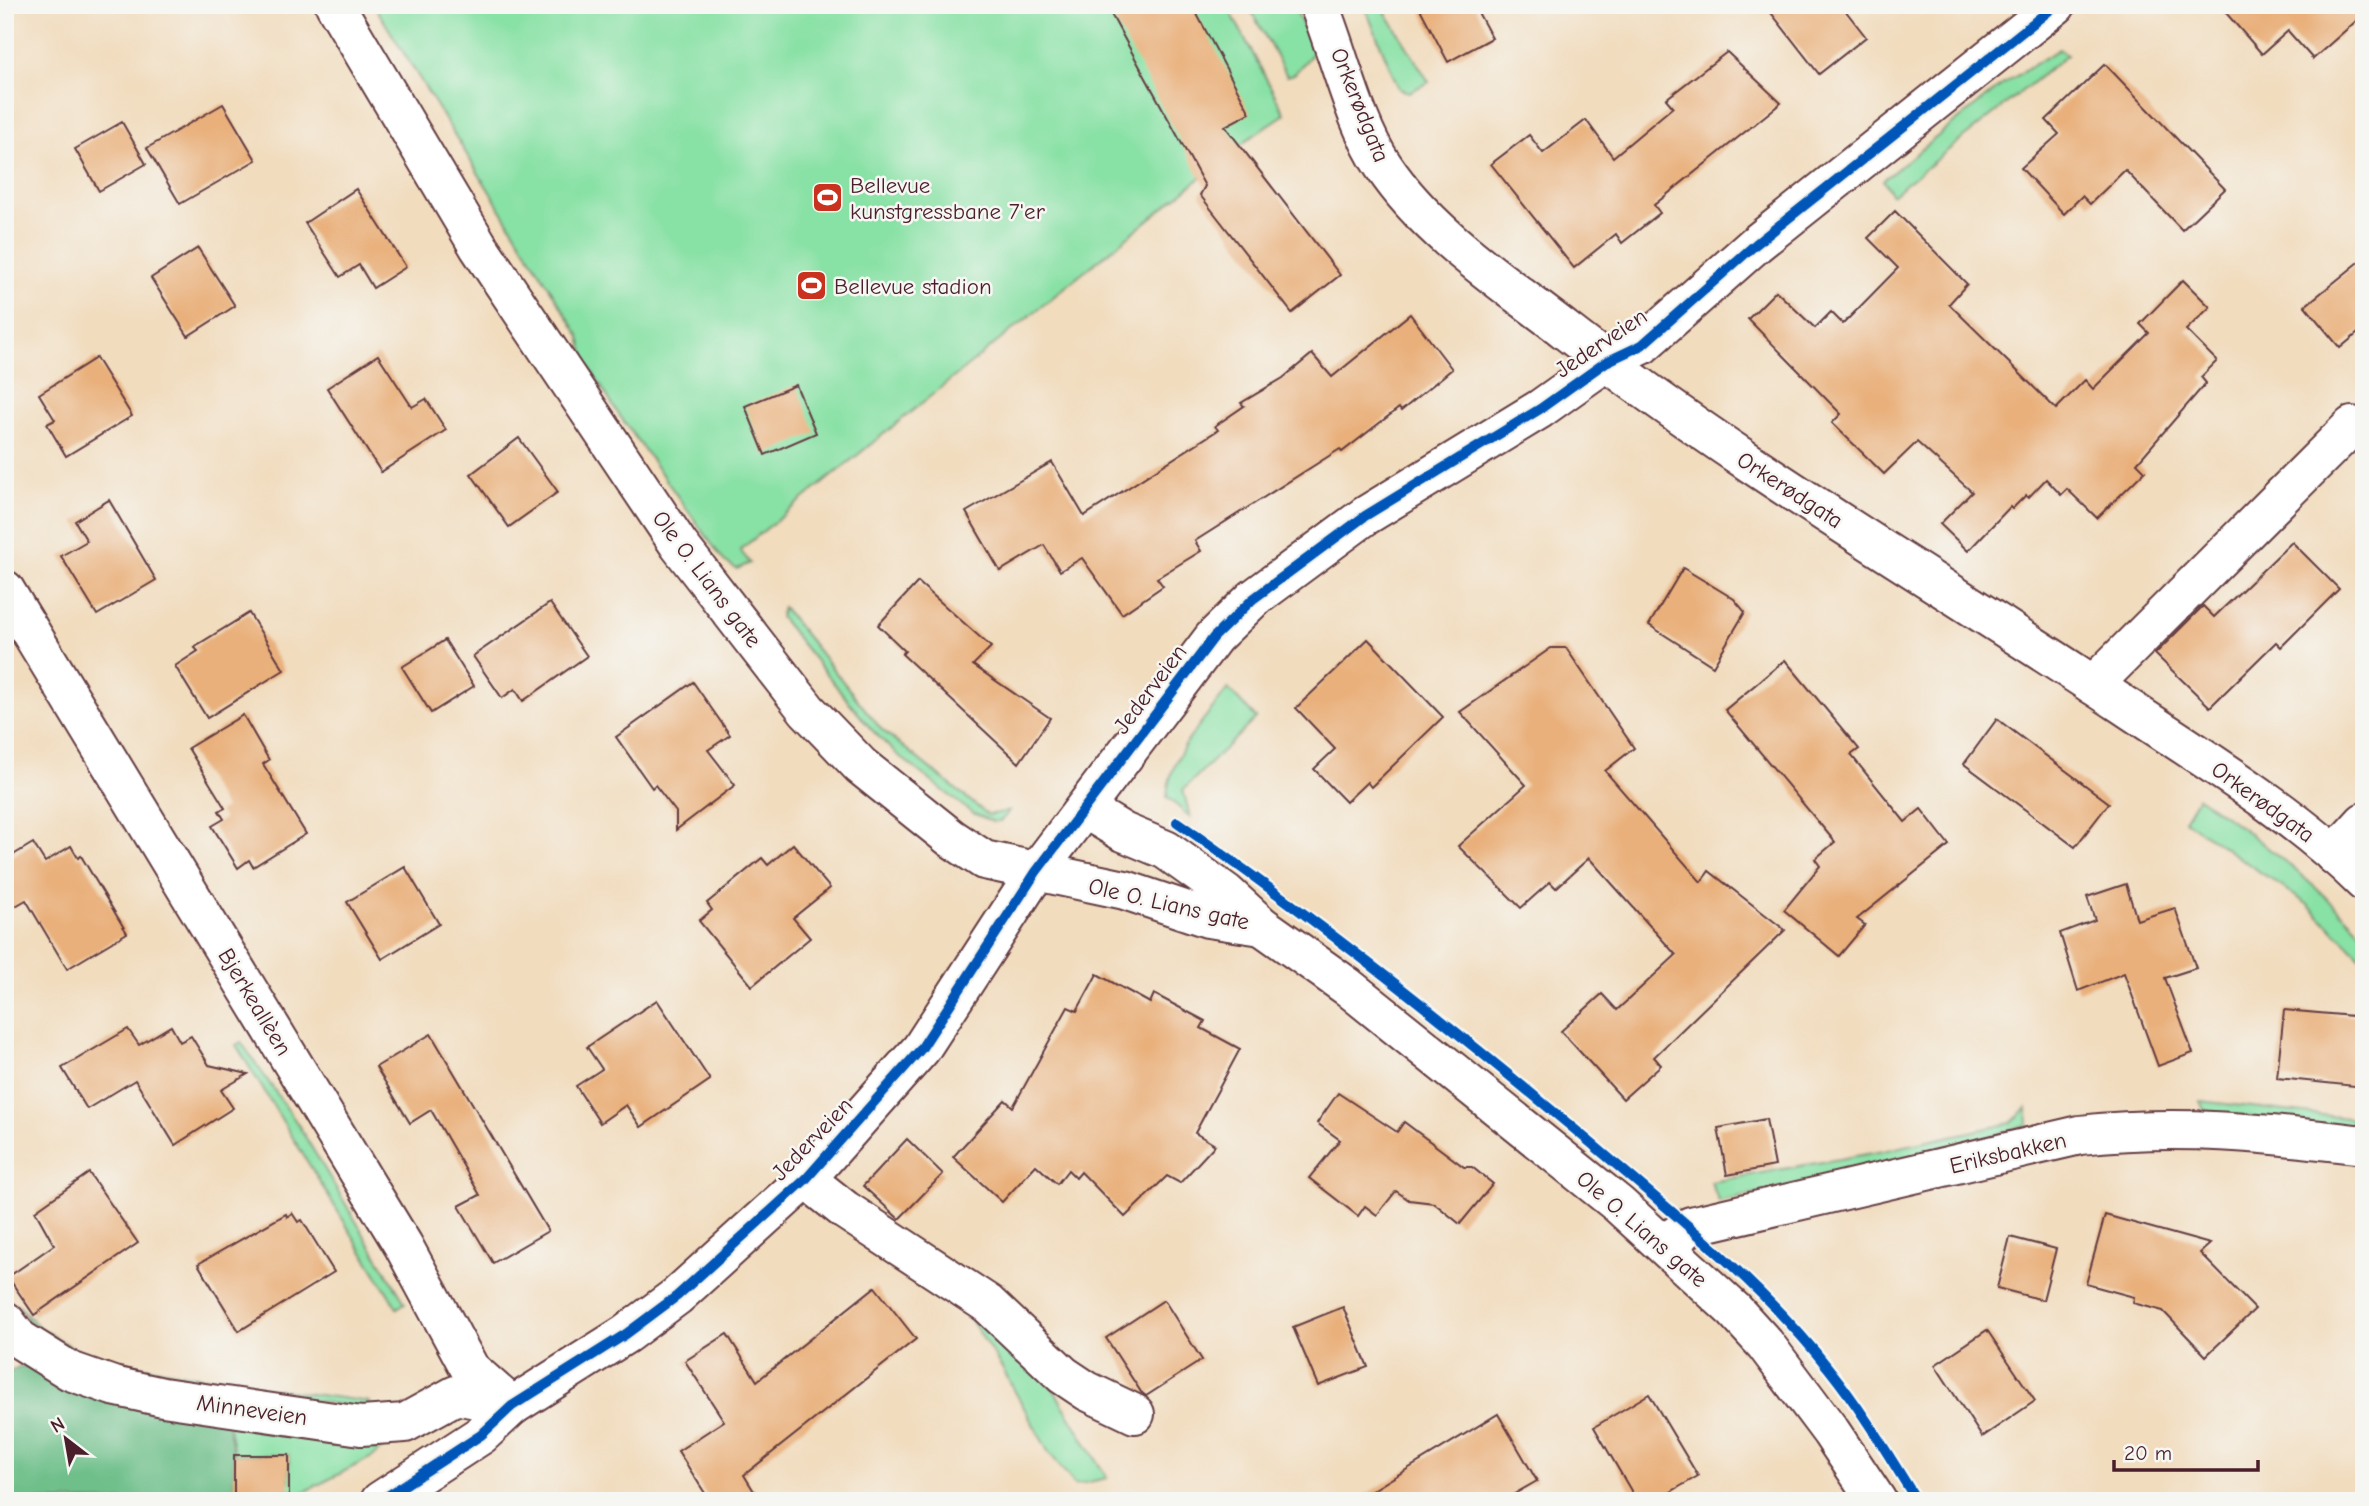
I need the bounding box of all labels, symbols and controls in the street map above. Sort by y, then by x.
street label: Orkerødgata [1325,44,1395,166]
place label: Bellevue kunstgressbane 7'er [850,172,1046,225]
sports icon: Bellevue kunstgressbane 7'er [810,181,844,215]
sports icon: Bellevue stadion [794,269,828,303]
place label: Bellevue stadion [834,273,992,300]
street label: Jederveien [1550,302,1652,384]
street label: Orkerødgata [1732,446,1848,534]
street label: Ole O. Lians gate [647,505,767,653]
street label: Jederveien [1108,639,1192,739]
street label: Orkerødgata [2206,756,2320,848]
street label: Ole O. Lians gate [1086,872,1252,936]
street label: Bjerkeallèen [212,944,298,1060]
street label: Jederveien [766,1092,858,1186]
street label: Eriksbakken [1947,1126,2069,1180]
street label: Ole O. Lians gate [1571,1165,1713,1293]
street label: Minneveien [195,1389,309,1431]
north arrow [32,1404,102,1474]
text: N [47,1413,69,1438]
scale bar [2114,1429,2257,1473]
text: 20 m [2124,1441,2172,1465]

